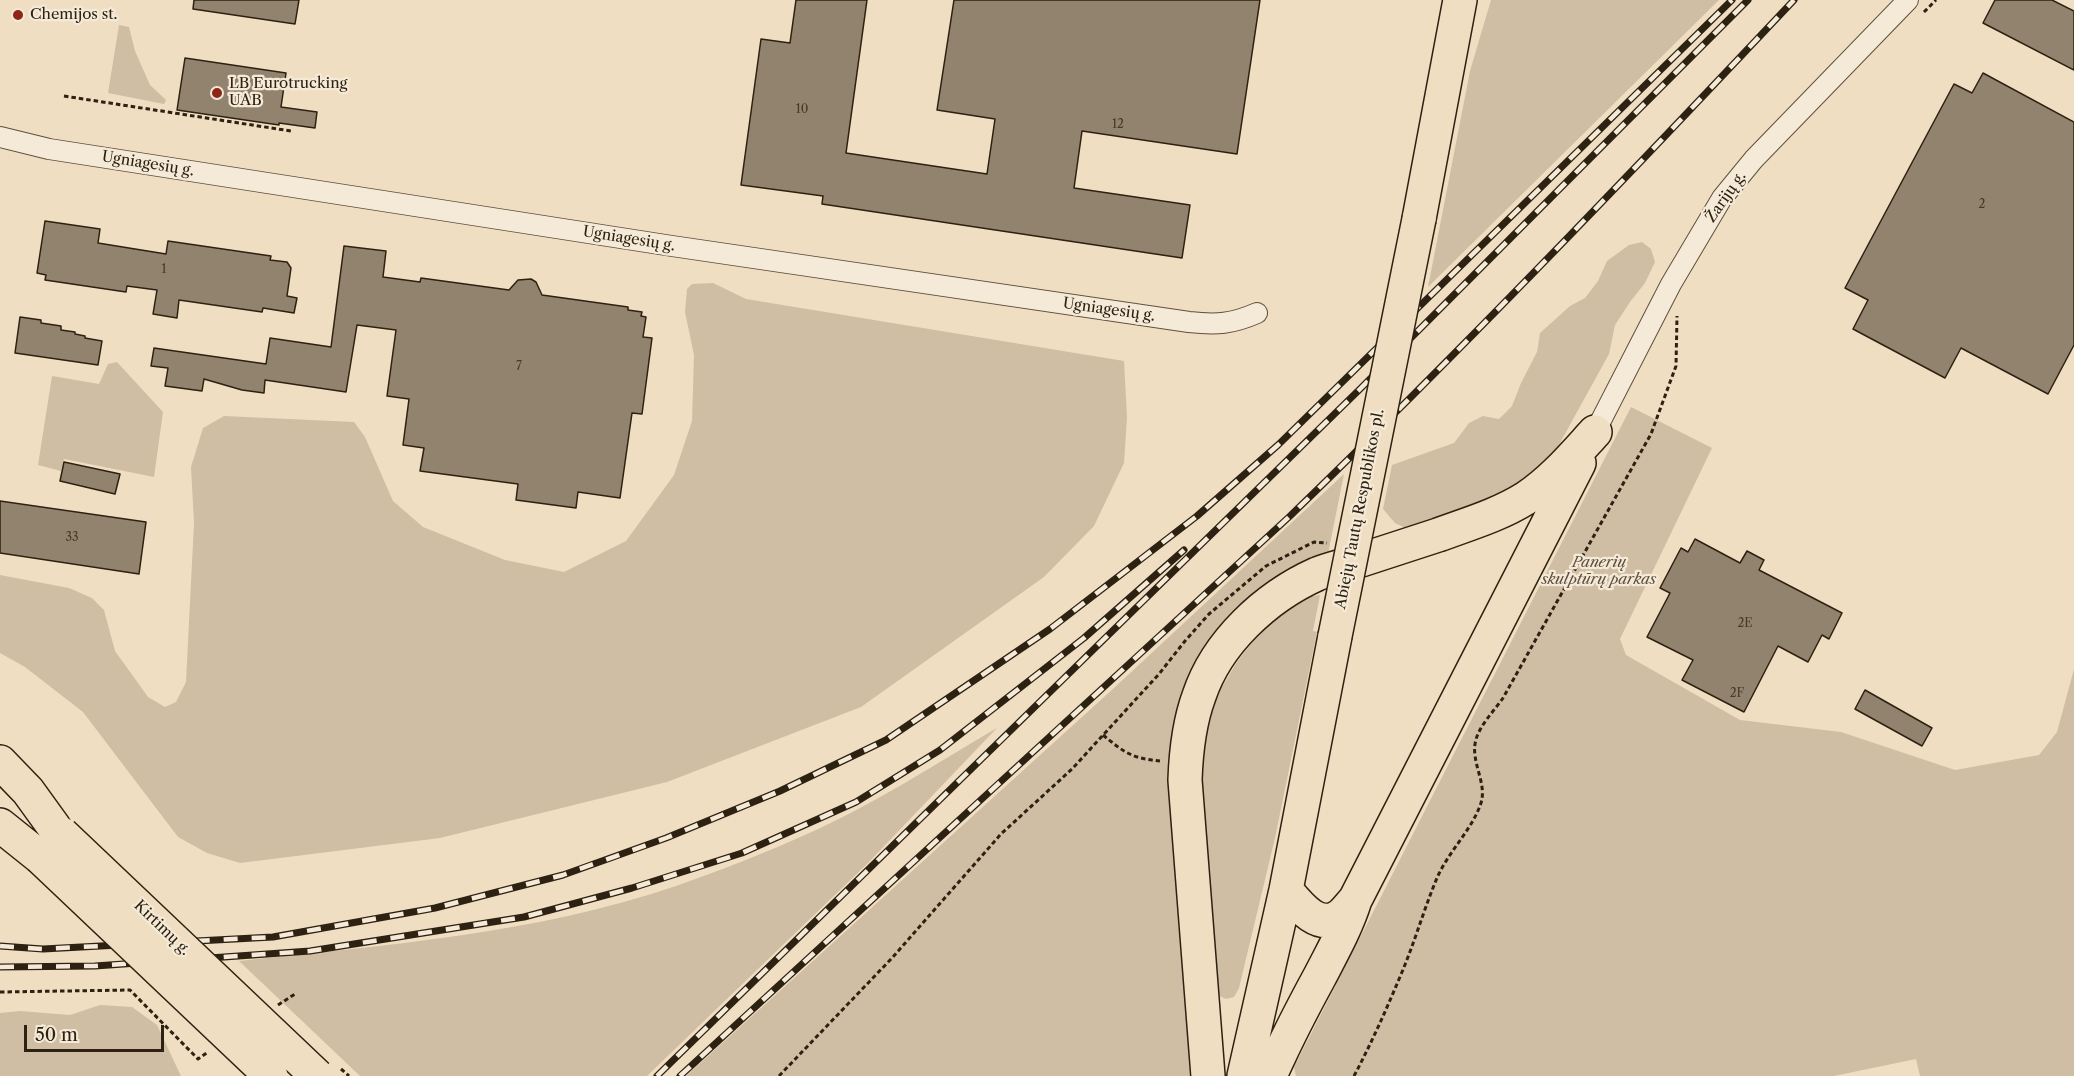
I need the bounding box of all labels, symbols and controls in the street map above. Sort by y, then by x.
place label: Chemijos st. [30,6,118,24]
marker: Chemijos st. [11,8,25,22]
place label: LB Eurotrucking UAB [229,75,347,110]
marker: LB Eurotrucking UAB [210,86,224,100]
house number: 10 [796,103,808,117]
house number: 12 [1112,118,1124,132]
street label: Ugniagesių g. [101,148,195,180]
street label: Žarijų g. [1702,168,1750,226]
house number: 2 [1979,198,1985,212]
street label: Ugniagesių g. [582,223,676,255]
house number: 1 [161,263,167,277]
street label: Ugniagesių g. [1062,295,1156,325]
house number: 7 [516,360,522,374]
street label: Abiejų Tautų Respublikos pl. [1332,407,1388,611]
house number: 33 [65,531,79,545]
park label: Panerių skulptūrų parkas [1542,554,1656,589]
house number: 2E [1737,617,1753,631]
house number: 2F [1730,687,1744,701]
street label: Kirtimų g. [130,897,194,959]
scale bar [27,1013,166,1051]
text: 50 m [35,1024,78,1046]

